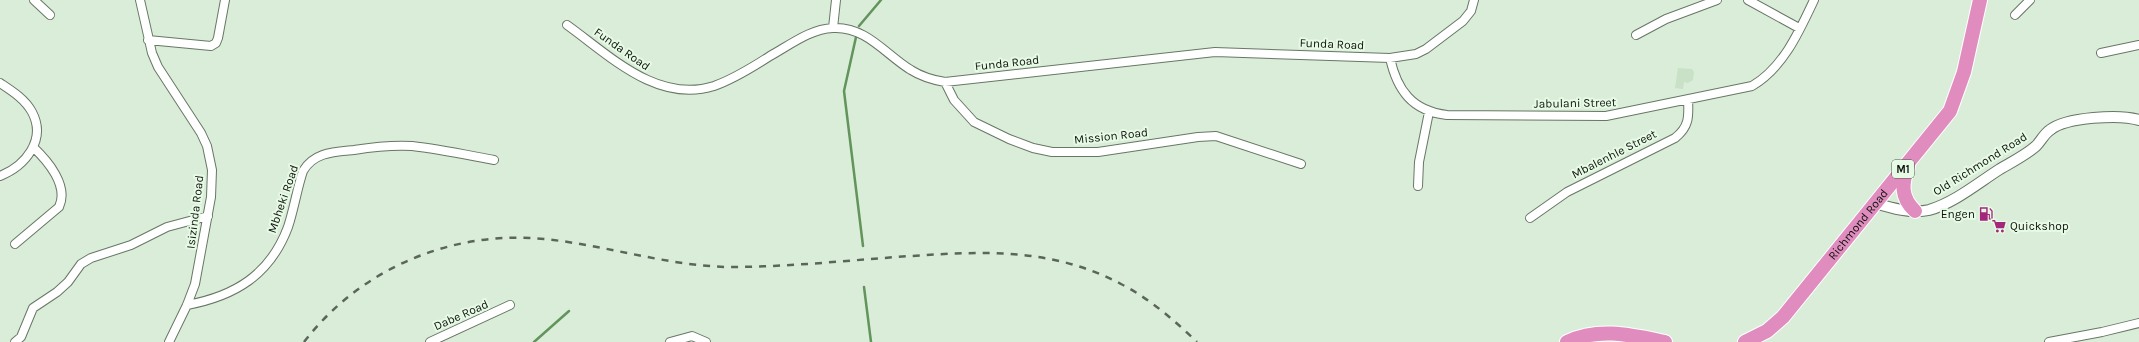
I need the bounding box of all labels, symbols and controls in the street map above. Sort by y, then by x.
street label: Funda Road [591,25,653,73]
street label: Funda Road [1299,36,1365,52]
street label: Funda Road [974,53,1040,73]
street label: Jabulani Street [1534,95,1617,111]
street label: Mission Road [1073,125,1149,147]
street label: Mbalenhle Street [1569,126,1659,181]
street label: Old Richmond Road [1930,129,2030,199]
road number: M1 [1892,160,1914,178]
street label: Mbheki Road [265,163,301,235]
street label: Isizinda Road [184,174,206,250]
street label: Richmond Road [1825,186,1891,263]
fuel station icon: Engen [1978,206,1994,222]
place label: Engen [1941,207,1975,221]
supermarket icon: Quickshop [1991,218,2007,234]
place label: Quickshop [2010,219,2069,233]
street label: Dabe Road [432,297,490,333]

